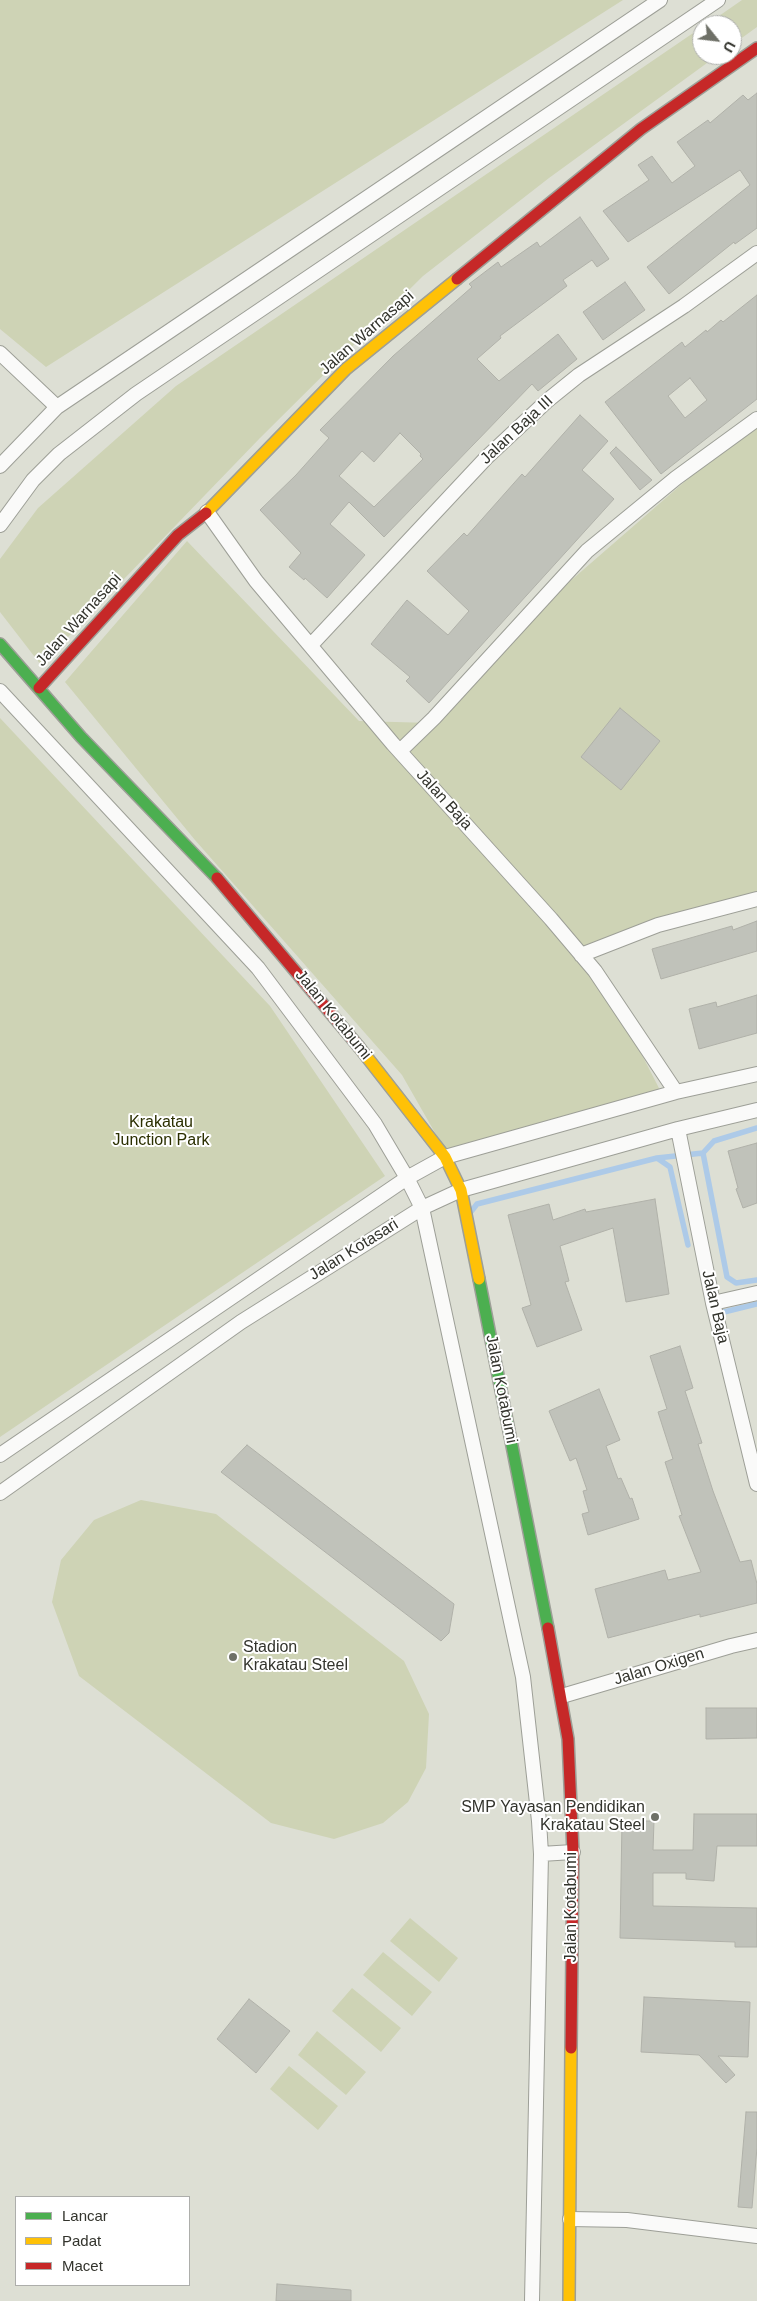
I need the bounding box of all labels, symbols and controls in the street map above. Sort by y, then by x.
north arrow [692,15,742,65]
text: U [720,38,739,55]
street label: Jalan Warnasapi [316,287,418,379]
street label: Jalan Baja III [477,391,557,469]
street label: Jalan Warnasapi [32,570,126,670]
street label: Jalan Baja [412,766,476,834]
street label: Jalan Kotabumi [291,966,375,1064]
park label: Krakatau Junction Park [113,1113,209,1151]
street label: Jalan Kotasari [306,1215,402,1285]
street label: Jalan Baja [697,1268,733,1346]
street label: Jalan Kotabumi [481,1333,521,1445]
place label: Stadion Krakatau Steel [243,1638,348,1676]
street label: Jalan Oxigen [612,1644,706,1690]
marker: Stadion Krakatau Steel [227,1651,239,1663]
place label: SMP Yayasan Pendidikan Krakatau Steel [461,1798,645,1836]
marker: SMP Yayasan Pendidikan Krakatau Steel [649,1811,661,1823]
street label: Jalan Kotabumi [562,1852,582,1962]
legend [15,2196,190,2286]
text: Lancar [62,2207,108,2224]
text: Padat [62,2232,101,2249]
text: Macet [62,2257,103,2274]

